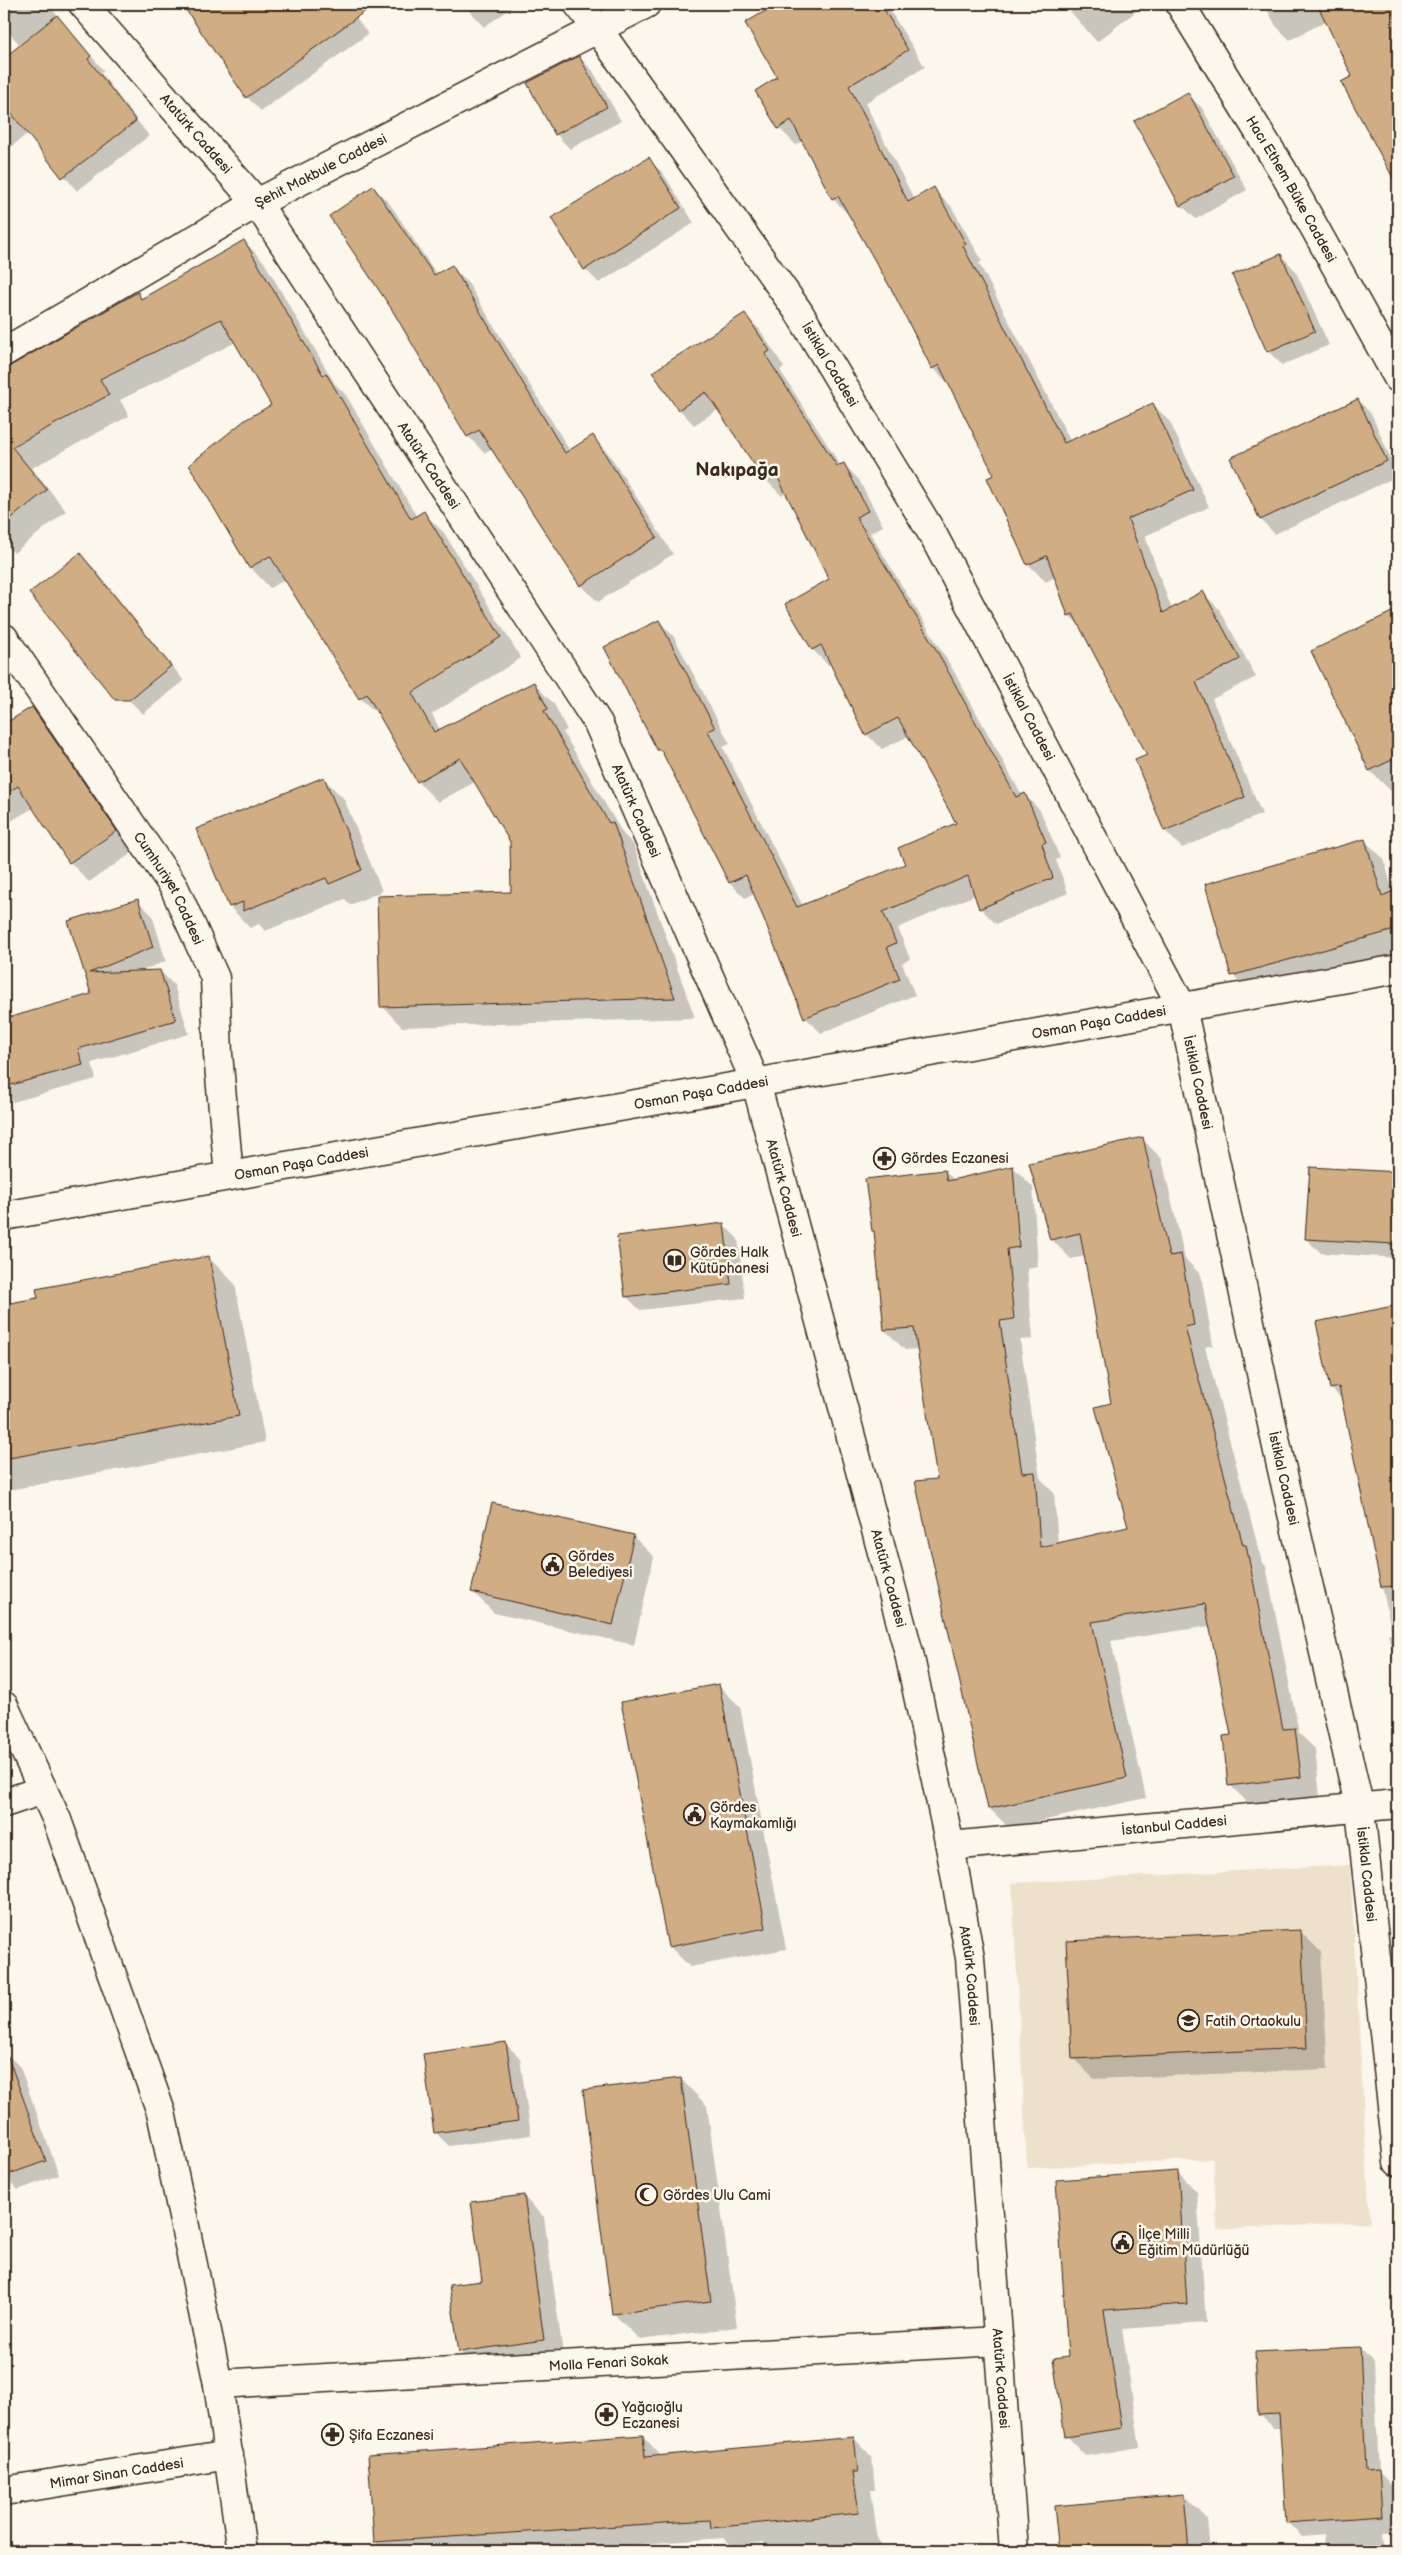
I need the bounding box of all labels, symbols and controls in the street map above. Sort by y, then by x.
street label: Atatürk Caddesi [156,90,235,177]
street label: Hacı Ethem Büke Caddesi [1242,113,1340,265]
street label: Şehit Makbule Caddesi [252,130,390,212]
street label: İstiklal Caddesi [798,319,862,410]
street label: Atatürk Caddesi [394,419,463,512]
district label: Nakıpağa [695,459,779,482]
street label: İstiklal Caddesi [999,670,1058,764]
street label: Atatürk Caddesi [608,761,664,860]
street label: Cumhuriyet Caddesi [130,829,207,947]
street label: Osman Paşa Caddesi [1031,1002,1168,1043]
street label: İstiklal Caddesi [1179,1034,1216,1131]
street label: Osman Paşa Caddesi [633,1073,770,1113]
street label: Atatürk Caddesi [762,1137,805,1239]
street label: Osman Paşa Caddesi [233,1144,370,1184]
pharmacy icon: Gördes Eczanesi [873,1146,897,1170]
place label: Gördes Eczanesi [901,1150,1009,1167]
place label: Gördes Halk Kütüphanesi [690,1244,769,1277]
library icon: Gördes Halk Kütüphanesi [662,1248,686,1272]
street label: İstiklal Caddesi [1265,1429,1302,1527]
street label: Atatürk Caddesi [867,1527,910,1629]
place label: Gördes Belediyesi [568,1548,633,1581]
public building icon: Gördes Belediyesi [540,1552,564,1576]
place label: Gördes Kaymakamlığı [710,1799,797,1832]
public building icon: Gördes Kaymakamlığı [682,1803,706,1827]
street label: İstanbul Caddesi [1121,1812,1228,1839]
street label: İstiklal Caddesi [1353,1826,1380,1923]
street label: Atatürk Caddesi [955,1924,983,2026]
school or university icon: Fatih Ortaokulu [1177,2009,1201,2033]
place label: Fatih Ortaokulu [1205,2013,1301,2030]
mosque icon: Gördes Ulu Cami [635,2183,659,2207]
place label: Gördes Ulu Cami [663,2187,771,2204]
place label: İlçe Milli Eğitim Müdürlüğü [1138,2225,1249,2259]
public building icon: İlçe Milli Eğitim Müdürlüğü [1110,2230,1134,2254]
street label: Atatürk Caddesi [988,2327,1013,2429]
street label: Molla Fenari Sokak [548,2351,669,2375]
place label: Yağcıoğlu Eczanesi [621,2399,683,2432]
pharmacy icon: Yağcıoğlu Eczanesi [594,2403,618,2427]
pharmacy icon: Şifa Eczanesi [321,2423,345,2447]
place label: Şifa Eczanesi [349,2427,434,2444]
street label: Mimar Sinan Caddesi [49,2454,185,2493]

